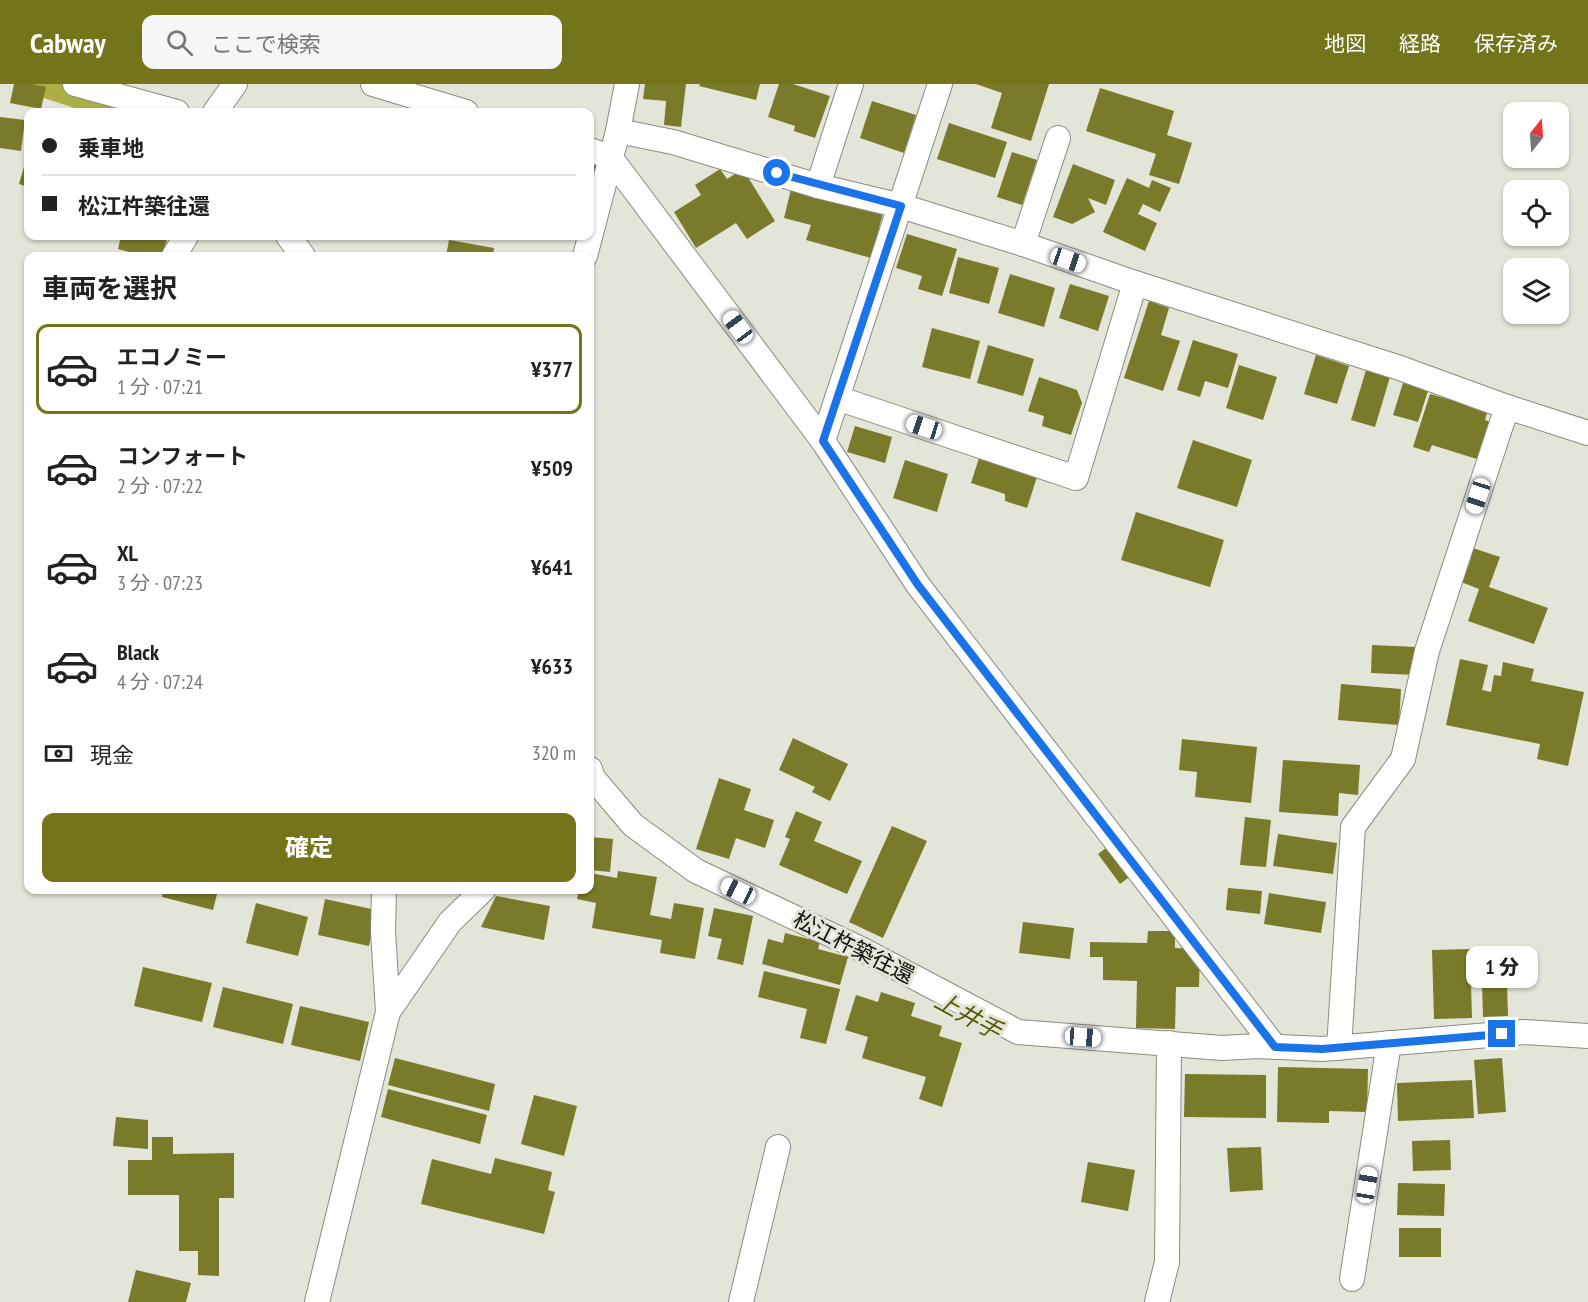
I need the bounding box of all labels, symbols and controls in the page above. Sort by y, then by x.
search box [142,15,562,69]
text: Cabway [30,24,106,61]
icon: search [163,26,196,59]
text: ここで検索 [211,30,321,58]
text: 地図 [1324,30,1366,57]
text: 経路 [1399,30,1441,57]
text: 保存済み [1474,30,1558,57]
north arrow [1503,102,1569,168]
map controls [1503,102,1569,324]
text: 乗車地 [78,134,144,162]
route start [763,159,790,186]
button: locate [1503,180,1569,246]
text: 松江杵築往還 [78,192,210,220]
car [1048,246,1088,274]
button: layers [1503,258,1569,324]
text: 車両を選択 [42,271,177,305]
car [720,307,756,347]
icon: car [45,342,99,396]
text: エコノミー [117,343,227,371]
text: ¥377 [531,355,573,383]
text: 1 分 · 07:21 [117,374,203,400]
car [904,413,944,441]
icon: car [45,441,99,495]
text: コンフォート [117,442,248,470]
text: ¥509 [531,454,573,482]
text: 2 分 · 07:22 [117,473,203,499]
car [1464,476,1492,516]
text: XL [117,539,138,567]
icon: car [45,540,99,594]
text: ¥641 [531,553,573,581]
text: 3 分 · 07:23 [117,570,203,596]
text: Black [117,638,159,666]
icon: car [45,639,99,693]
text: ¥633 [531,652,573,680]
text: 4 分 · 07:24 [117,669,203,695]
icon: cash [42,737,75,770]
text: 320 m [532,740,576,766]
text: 現金 [90,741,134,769]
button: 確定 [42,813,576,882]
car [718,875,758,907]
street label: 松江杵築往還 [789,905,919,989]
callout: 1 分 [1466,947,1538,989]
text: 1 分 [1485,954,1519,980]
water label: 上井手 [929,985,1009,1048]
route end [1488,1020,1515,1047]
car [1064,1027,1102,1047]
car [1355,1166,1379,1204]

